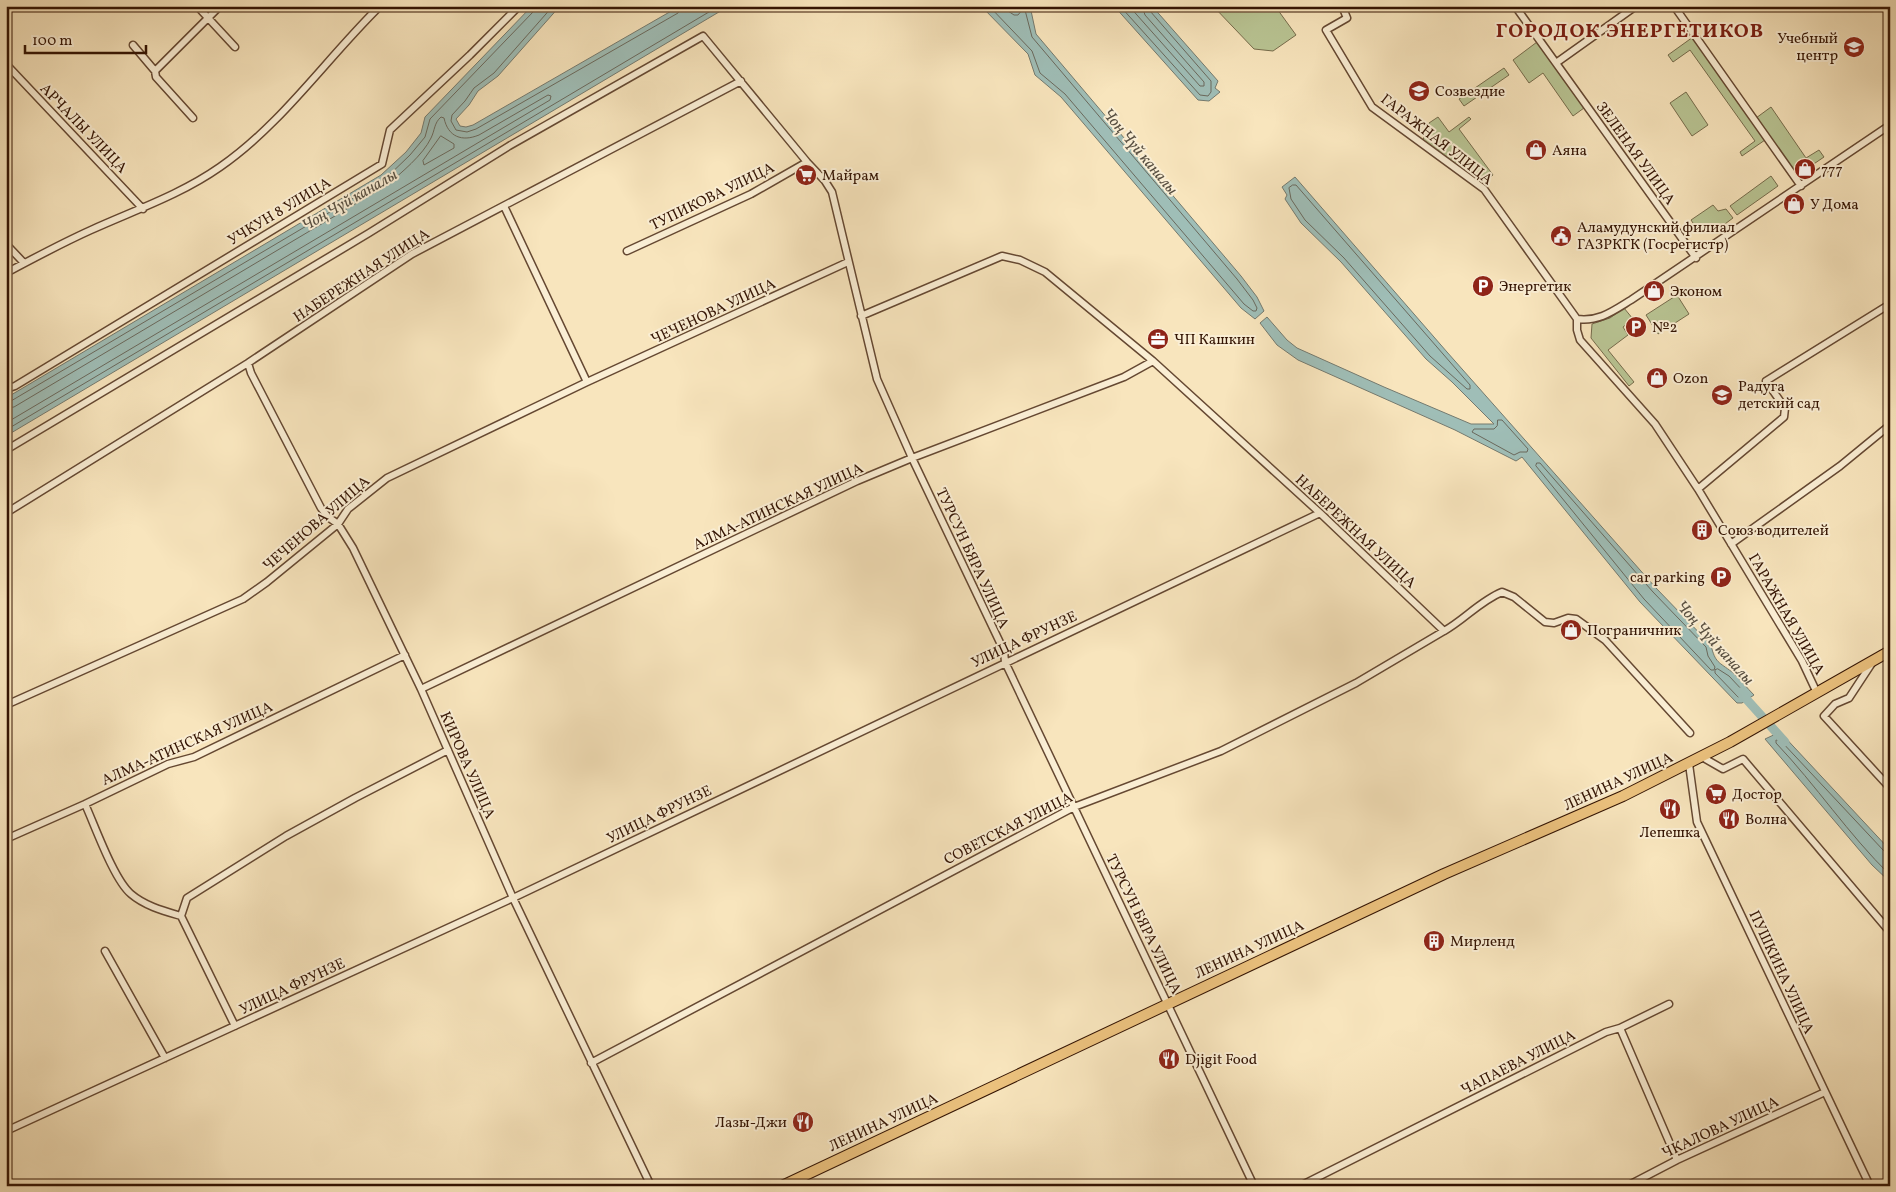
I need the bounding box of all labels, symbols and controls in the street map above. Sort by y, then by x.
district label: ГОРОДОК ЭНЕРГЕТИКОВ [1496,18,1764,46]
scale bar [25,22,146,54]
place label: Учебный центр [1777,29,1838,67]
text: 100 m [32,31,72,52]
school or university icon: Учебный центр [1842,35,1866,59]
street label: АРЧАЛЫ УЛИЦА [34,79,132,179]
school or university icon: Созвездие [1407,79,1431,103]
place label: Созвездие [1435,82,1505,103]
street label: ГАРАЖНАЯ УЛИЦА [1375,90,1497,191]
street label: ЗЕЛЕНАЯ УЛИЦА [1590,98,1680,210]
water label: Чоң Чүй каналы [1097,104,1182,200]
shop icon: Аяна [1524,138,1548,162]
place label: Аяна [1552,141,1587,162]
shop icon: 777 [1793,157,1817,181]
street label: ТУПИКОВА УЛИЦА [647,158,779,237]
place label: 777 [1821,160,1843,181]
supermarket icon: Майрам [794,163,818,187]
water label: Чоң Чүй каналы [298,164,402,237]
place label: Майрам [822,166,879,187]
street label: УЧКУН 8 УЛИЦА [224,173,336,251]
shop icon: У Дома [1782,192,1806,216]
place label: У Дома [1810,195,1859,216]
place label: Аламудунский филиал ГАЗРКГК (Госрегистр) [1577,218,1735,256]
street label: НАБЕРЕЖНАЯ УЛИЦА [289,224,435,328]
public building icon: Аламудунский филиал ГАЗРКГК (Госрегистр) [1549,224,1573,248]
street label: ЧЕЧЕНОВА УЛИЦА [648,274,780,351]
parking icon: Энергетик [1471,274,1495,298]
place label: Энергетик [1499,277,1571,298]
shop icon: Эконом [1642,279,1666,303]
place label: Эконом [1670,282,1722,303]
parking icon: №2 [1624,315,1648,339]
place label: №2 [1652,318,1678,339]
office icon: ЧП Кашкин [1146,327,1170,351]
place label: ЧП Кашкин [1174,330,1255,351]
shop icon: Ozon [1645,366,1669,390]
place label: Ozon [1673,369,1708,390]
place label: Радуга детский сад [1738,377,1820,415]
school or university icon: Радуга детский сад [1710,383,1734,407]
street label: АЛМА-АТИНСКАЯ УЛИЦА [690,458,867,556]
street label: НАБЕРЕЖНАЯ УЛИЦА [1290,470,1421,594]
street label: ЧЕЧЕНОВА УЛИЦА [259,471,375,577]
street label: ТУРСУН БЯРА УЛИЦА [930,485,1014,633]
building icon: Союз водителей [1690,518,1714,542]
place label: Союз водителей [1718,521,1829,542]
street label: ГАРАЖНАЯ УЛИЦА [1742,550,1829,680]
parking icon: car parking [1709,565,1733,589]
place label: car parking [1630,568,1705,589]
water label: Чоң Чүй каналы [1671,596,1759,690]
street label: УЛИЦА ФРУНЗЕ [968,607,1081,674]
shop icon: Пограничник [1559,618,1583,642]
place label: Пограничник [1587,621,1681,642]
street label: АЛМА-АТИНСКАЯ УЛИЦА [99,697,277,792]
street label: КИРОВА УЛИЦА [434,709,500,823]
street label: ЛЕНИНА УЛИЦА [1560,748,1677,817]
street label: УЛИЦА ФРУНЗЕ [604,781,716,850]
supermarket icon: Достор [1704,782,1728,806]
place label: Достор [1732,785,1782,806]
street label: СОВЕТСКАЯ УЛИЦА [941,787,1077,871]
restaurant icon: Лепешка [1658,797,1682,821]
restaurant icon: Волна [1717,807,1741,831]
place label: Волна [1745,810,1787,831]
place label: Лепешка [1639,823,1701,844]
street label: ТУРСУН БЯРА УЛИЦА [1100,851,1186,998]
street label: ПУШКИНА УЛИЦА [1743,907,1819,1038]
street label: ЛЕНИНА УЛИЦА [1191,916,1308,985]
building icon: Мирленд [1422,929,1446,953]
place label: Мирленд [1450,932,1515,953]
street label: УЛИЦА ФРУНЗЕ [236,954,349,1021]
street label: ЧАПАЕВА УЛИЦА [1458,1025,1580,1101]
restaurant icon: Djigit Food [1157,1047,1181,1071]
place label: Djigit Food [1185,1050,1257,1071]
street label: ЛЕНИНА УЛИЦА [825,1089,942,1158]
street label: ЧКАЛОВА УЛИЦА [1659,1092,1783,1165]
restaurant icon: Лазы-Джи [791,1110,815,1134]
place label: Лазы-Джи [715,1113,787,1134]

